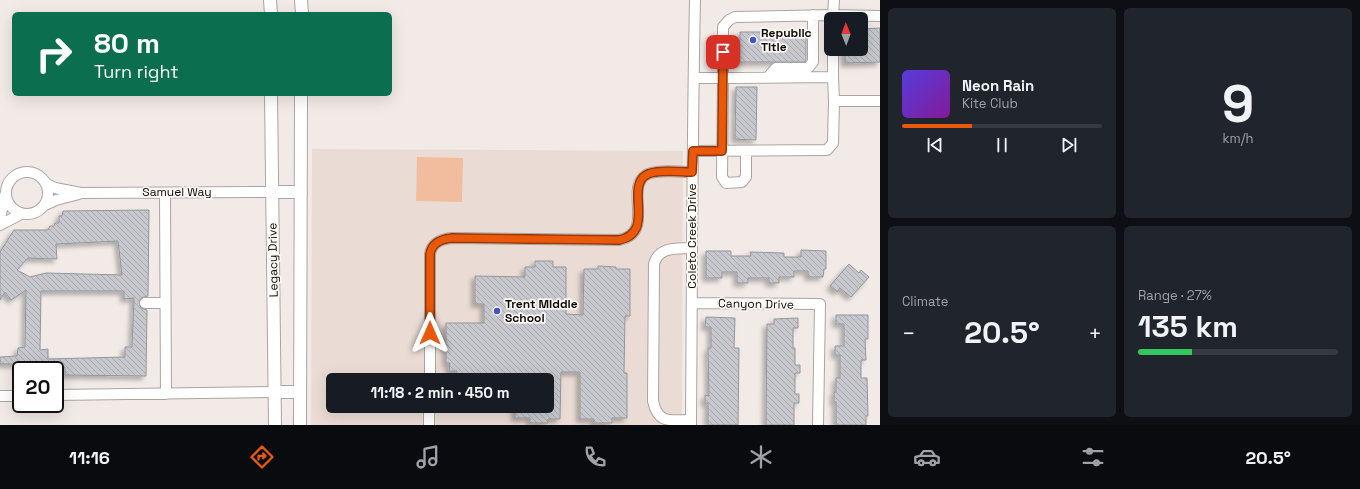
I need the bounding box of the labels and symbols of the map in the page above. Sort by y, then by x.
north arrow [824,12,868,56]
place label: Republic Title [761,25,812,55]
pin [706,35,740,69]
marker: Republic Title [748,35,758,45]
street label: Coleto Creek Drive [684,183,700,289]
street label: Samuel Way [142,184,212,200]
street label: Legacy Drive [264,223,282,297]
street label: Canyon Drive [718,295,794,313]
place label: Trent Middle School [505,296,578,326]
marker: Trent Middle School [492,306,502,316]
position arrow [409,312,451,354]
speed limit sign: 20 [12,361,64,413]

